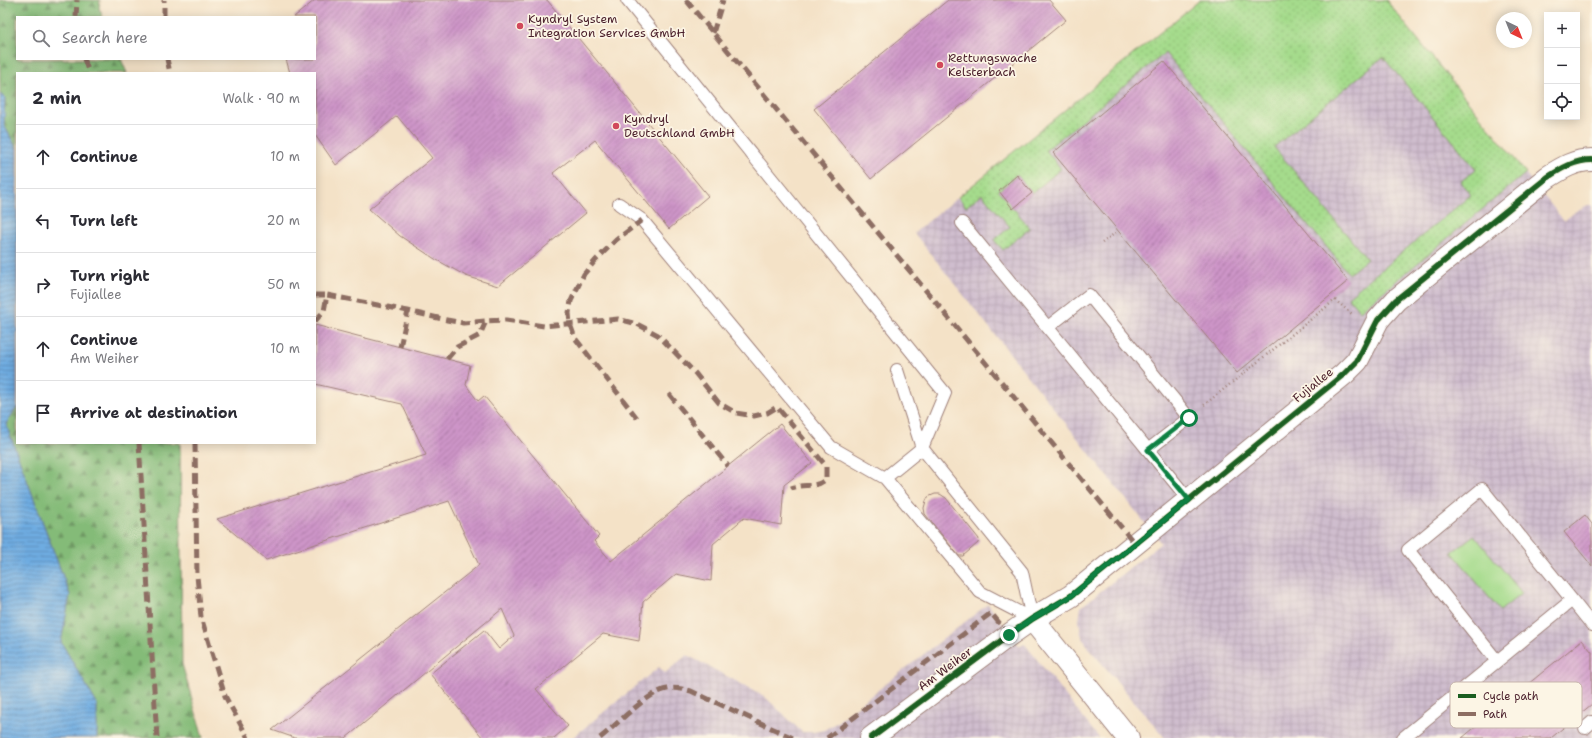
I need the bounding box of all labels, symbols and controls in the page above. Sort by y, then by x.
place label: Kyndryl System Integration Services GmbH [528,11,686,41]
north arrow [1496,12,1532,48]
map controls [1544,12,1580,120]
button: + [1544,12,1580,48]
search box [16,16,316,60]
marker: Kyndryl System Integration Services GmbH [515,21,525,31]
icon: search [30,27,52,49]
text: Search here [62,28,148,48]
button: − [1544,48,1580,84]
place label: Rettungswache Kelsterbach [948,50,1037,80]
marker: Rettungswache Kelsterbach [935,60,945,70]
button: locate [1544,84,1580,120]
text: 2 min [32,87,82,109]
text: Walk · 90 m [222,90,300,107]
place label: Kyndryl Deutschland GmbH [624,111,735,141]
marker: Kyndryl Deutschland GmbH [611,121,621,131]
icon: ahead [32,146,54,168]
text: Continue [70,147,138,167]
text: 10 m [270,148,300,165]
icon: left [32,210,54,232]
text: Turn left [70,211,138,231]
text: 20 m [267,212,300,229]
text: Turn right [70,266,150,286]
icon: right [32,274,54,296]
text: 50 m [267,276,300,293]
text: Fujiallee [70,286,122,303]
text: Continue [70,330,138,350]
icon: ahead [32,338,54,360]
text: 10 m [270,340,300,357]
text: Am Weiher [70,350,139,367]
street label: Fujiallee [1289,364,1337,406]
icon: arrive [32,402,54,424]
text: Arrive at destination [70,403,238,423]
route start [1180,409,1198,427]
route end [1000,626,1018,644]
street label: Am Weiher [915,643,975,695]
legend [1450,682,1582,728]
text: Cycle path [1483,689,1539,704]
text: Path [1483,707,1507,722]

